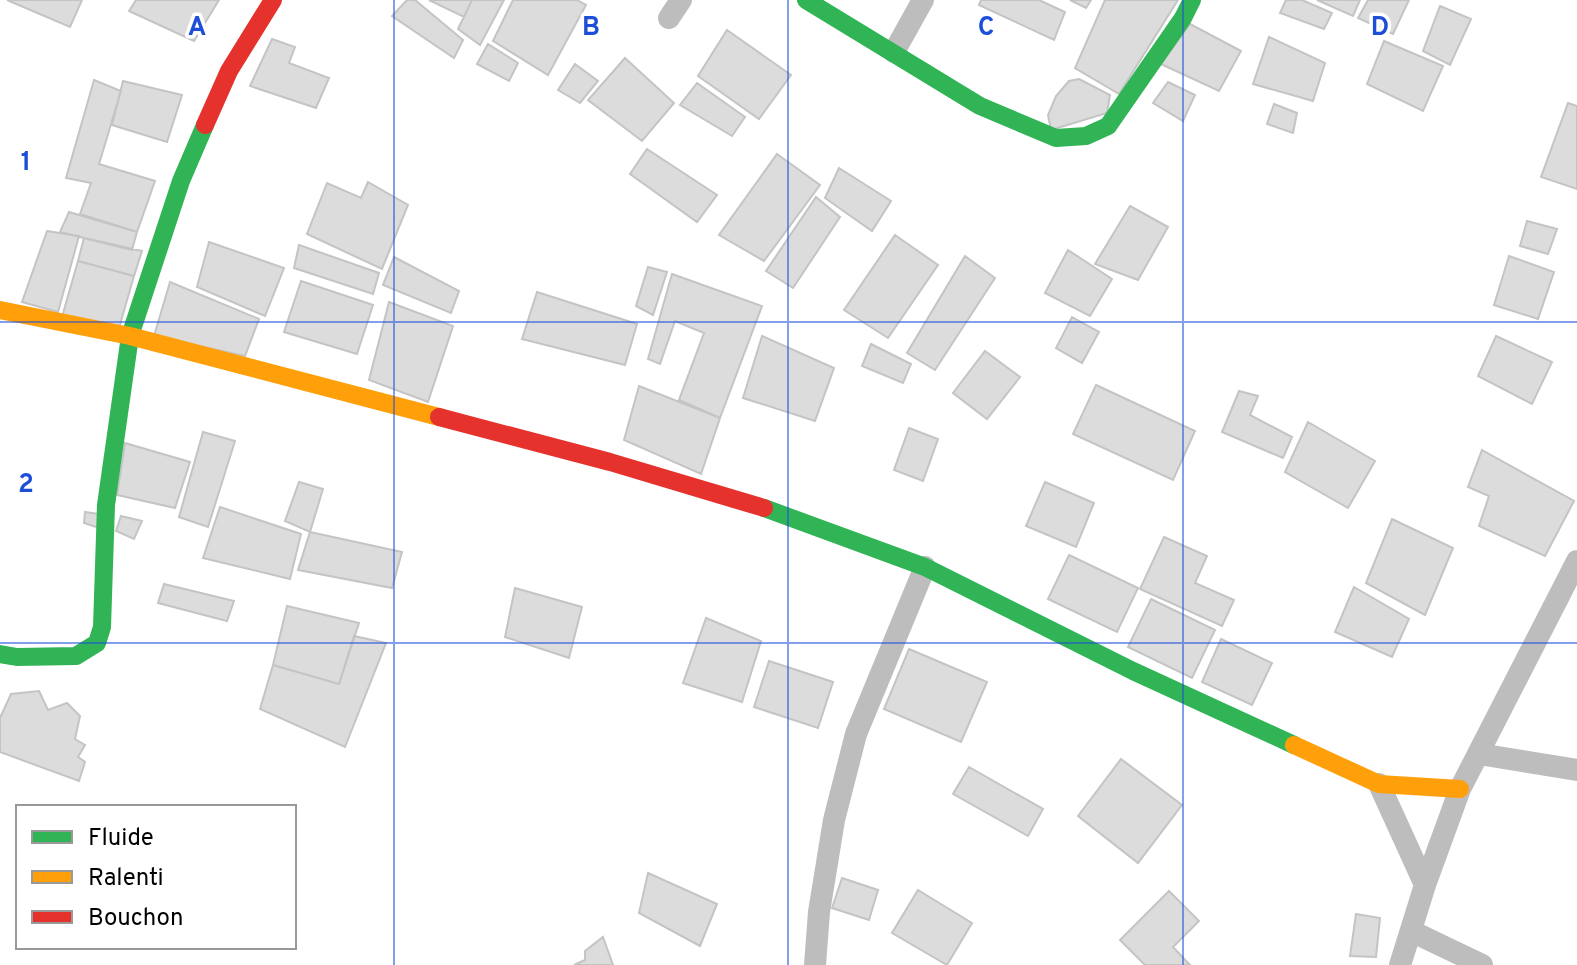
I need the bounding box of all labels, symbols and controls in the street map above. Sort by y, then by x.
text: A [188,12,206,45]
text: B [582,12,600,45]
text: C [978,12,994,45]
text: D [1371,12,1389,45]
text: 1 [21,147,31,180]
text: 2 [18,469,34,502]
legend [16,805,296,949]
text: Fluide [88,824,154,854]
text: Ralenti [88,864,164,894]
text: Bouchon [88,904,183,934]

